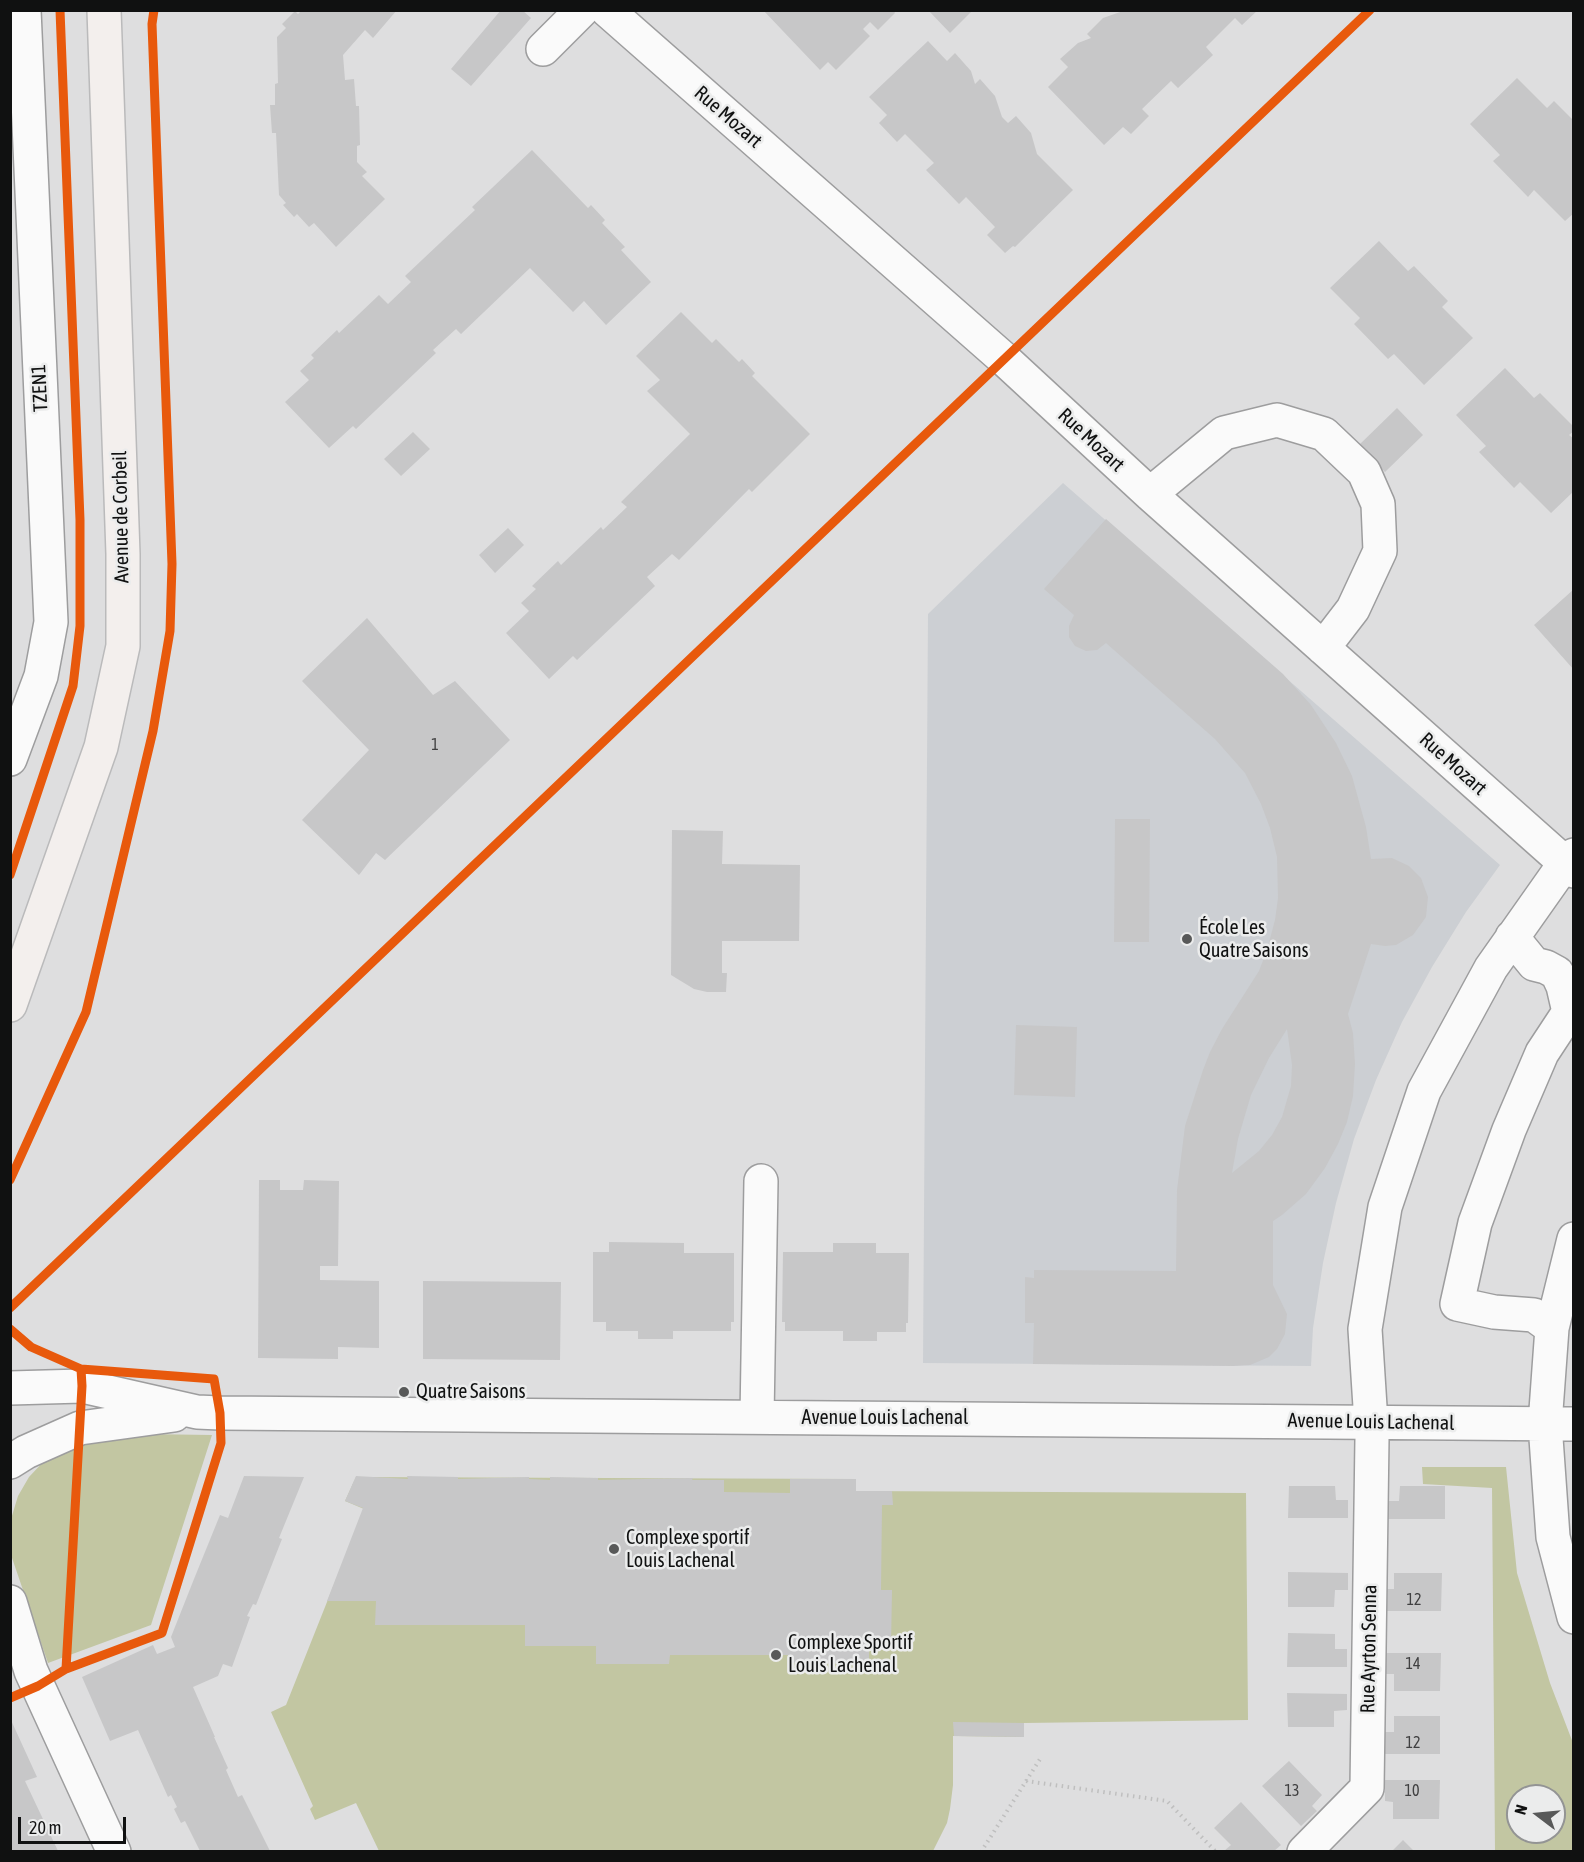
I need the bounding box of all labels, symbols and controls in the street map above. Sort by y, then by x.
street label: Rue Mozart [689,81,767,153]
street label: TZEN1 [27,364,53,412]
street label: Rue Mozart [1053,403,1129,477]
street label: Avenue de Corbeil [108,451,134,583]
street label: Rue Mozart [1414,728,1492,800]
house number: 1 [431,735,439,755]
place label: École Les Quatre Saisons [1199,916,1309,963]
marker: École Les Quatre Saisons [1180,932,1194,946]
place label: Quatre Saisons [416,1380,526,1404]
marker: Quatre Saisons [397,1385,411,1399]
street label: Avenue Louis Lachenal [802,1406,968,1430]
street label: Avenue Louis Lachenal [1287,1409,1455,1435]
place label: Complexe sportif Louis Lachenal [626,1526,749,1573]
marker: Complexe sportif Louis Lachenal [607,1542,621,1556]
street label: Rue Ayrton Senna [1356,1584,1382,1714]
house number: 12 [1406,1590,1422,1610]
place label: Complexe Sportif Louis Lachenal [788,1631,913,1678]
marker: Complexe Sportif Louis Lachenal [769,1648,783,1662]
house number: 14 [1405,1654,1421,1674]
house number: 12 [1405,1733,1421,1753]
house number: 13 [1284,1781,1300,1801]
house number: 10 [1404,1781,1420,1801]
north arrow [1506,1784,1566,1844]
text: N [1511,1803,1531,1817]
scale bar [21,1805,129,1843]
text: 20 m [29,1817,61,1838]

